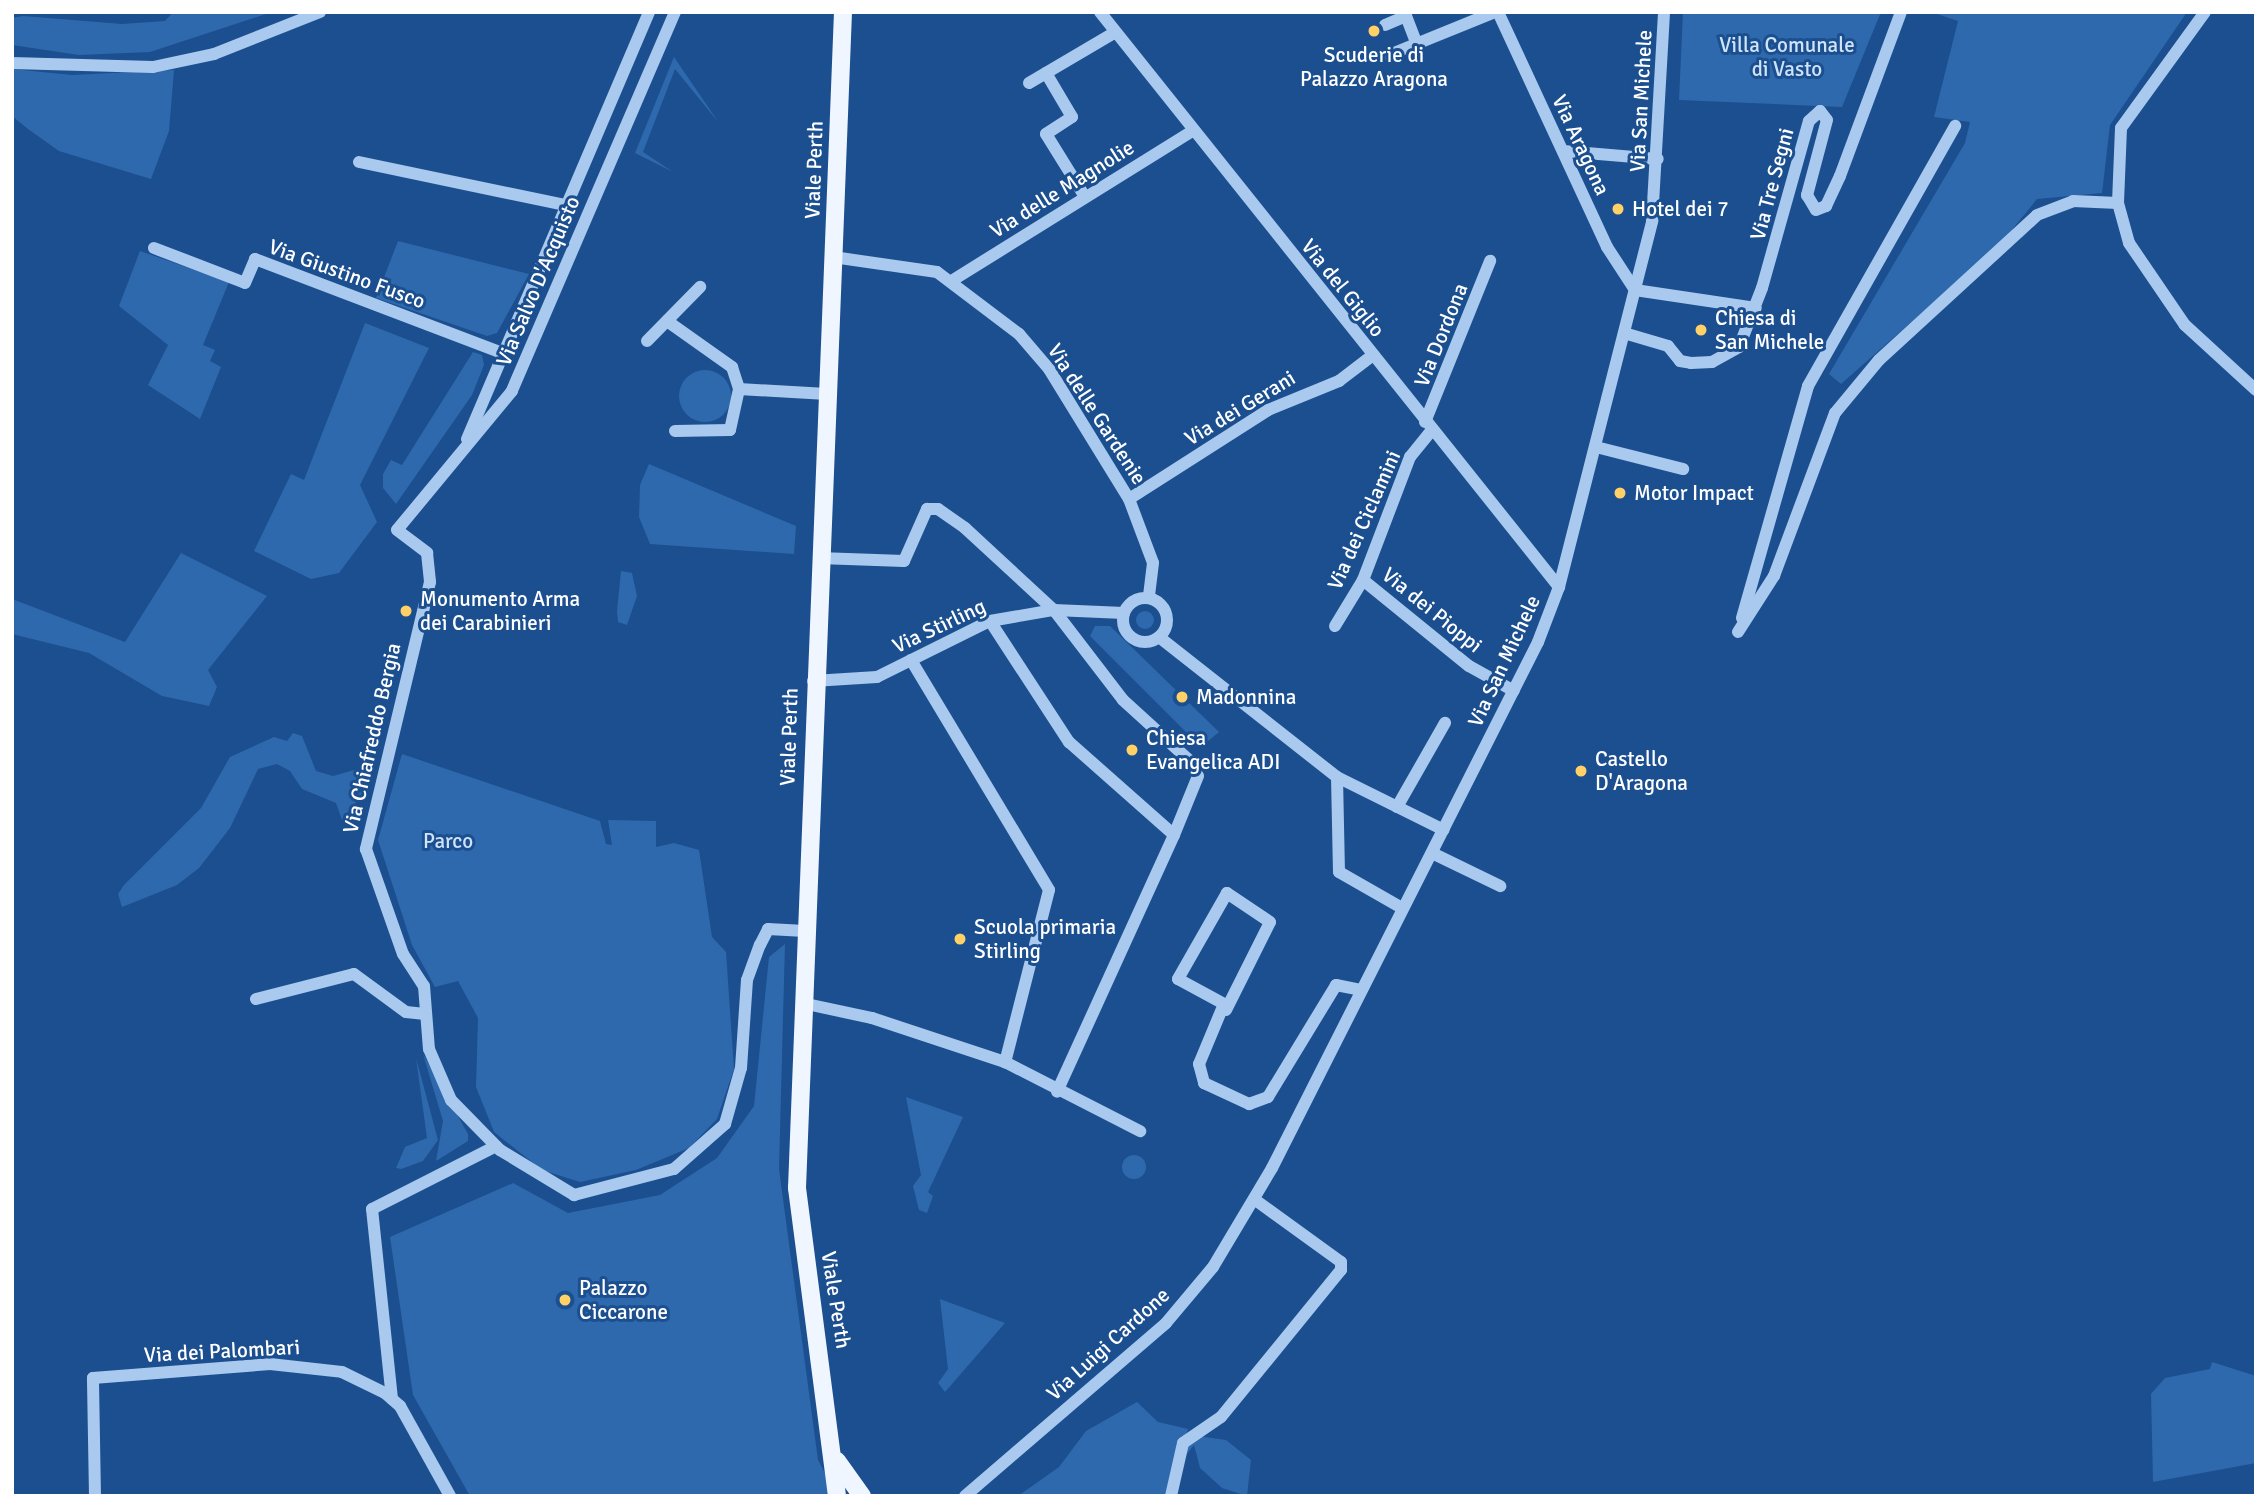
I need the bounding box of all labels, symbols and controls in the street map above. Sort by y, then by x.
marker: Scuderie di Palazzo Aragona [1366,23,1382,39]
street label: Via San Michele [1625,29,1657,173]
park label: Villa Comunale di Vasto [1719,32,1855,82]
place label: Scuderie di Palazzo Aragona [1300,42,1448,92]
street label: Via Aragona [1547,91,1615,199]
street label: Viale Perth [800,120,828,220]
street label: Via Tre Segni [1745,125,1799,243]
street label: Via delle Magnolie [985,135,1139,243]
street label: Via Salvo D'Acquisto [491,192,585,370]
place label: Hotel dei 7 [1632,196,1729,222]
marker: Hotel dei 7 [1610,201,1626,217]
street label: Via Giustino Fusco [265,234,429,314]
street label: Via del Giglio [1296,234,1390,342]
street label: Via Dordona [1409,280,1473,390]
place label: Chiesa di San Michele [1715,305,1824,355]
marker: Chiesa di San Michele [1693,322,1709,338]
street label: Via delle Gardenie [1042,339,1152,489]
street label: Via dei Gerani [1180,365,1300,451]
street label: Via dei Ciclamini [1322,447,1406,593]
place label: Motor Impact [1634,480,1754,506]
marker: Motor Impact [1612,485,1628,501]
street label: Via dei Pioppi [1377,562,1487,658]
place label: Monumento Arma dei Carabinieri [420,586,580,636]
street label: Via San Michele [1462,591,1546,731]
street label: Via Stirling [888,593,990,659]
marker: Monumento Arma dei Carabinieri [398,603,414,619]
street label: Via Chiafreddo Bergia [338,640,406,836]
place label: Madonnina [1196,684,1296,710]
street label: Viale Perth [775,687,803,787]
marker: Madonnina [1174,689,1190,705]
place label: Chiesa Evangelica ADI [1146,725,1280,775]
marker: Chiesa Evangelica ADI [1124,742,1140,758]
place label: Castello D'Aragona [1595,746,1688,796]
marker: Castello D'Aragona [1573,763,1589,779]
park label: Parco [423,828,473,854]
place label: Scuola primaria Stirling [974,914,1116,964]
marker: Scuola primaria Stirling [952,931,968,947]
street label: Viale Perth [816,1249,856,1351]
place label: Palazzo Ciccarone [579,1275,668,1325]
street label: Via Luigi Cardone [1041,1282,1175,1406]
marker: Palazzo Ciccarone [557,1292,573,1308]
street label: Via dei Palombari [143,1334,301,1368]

